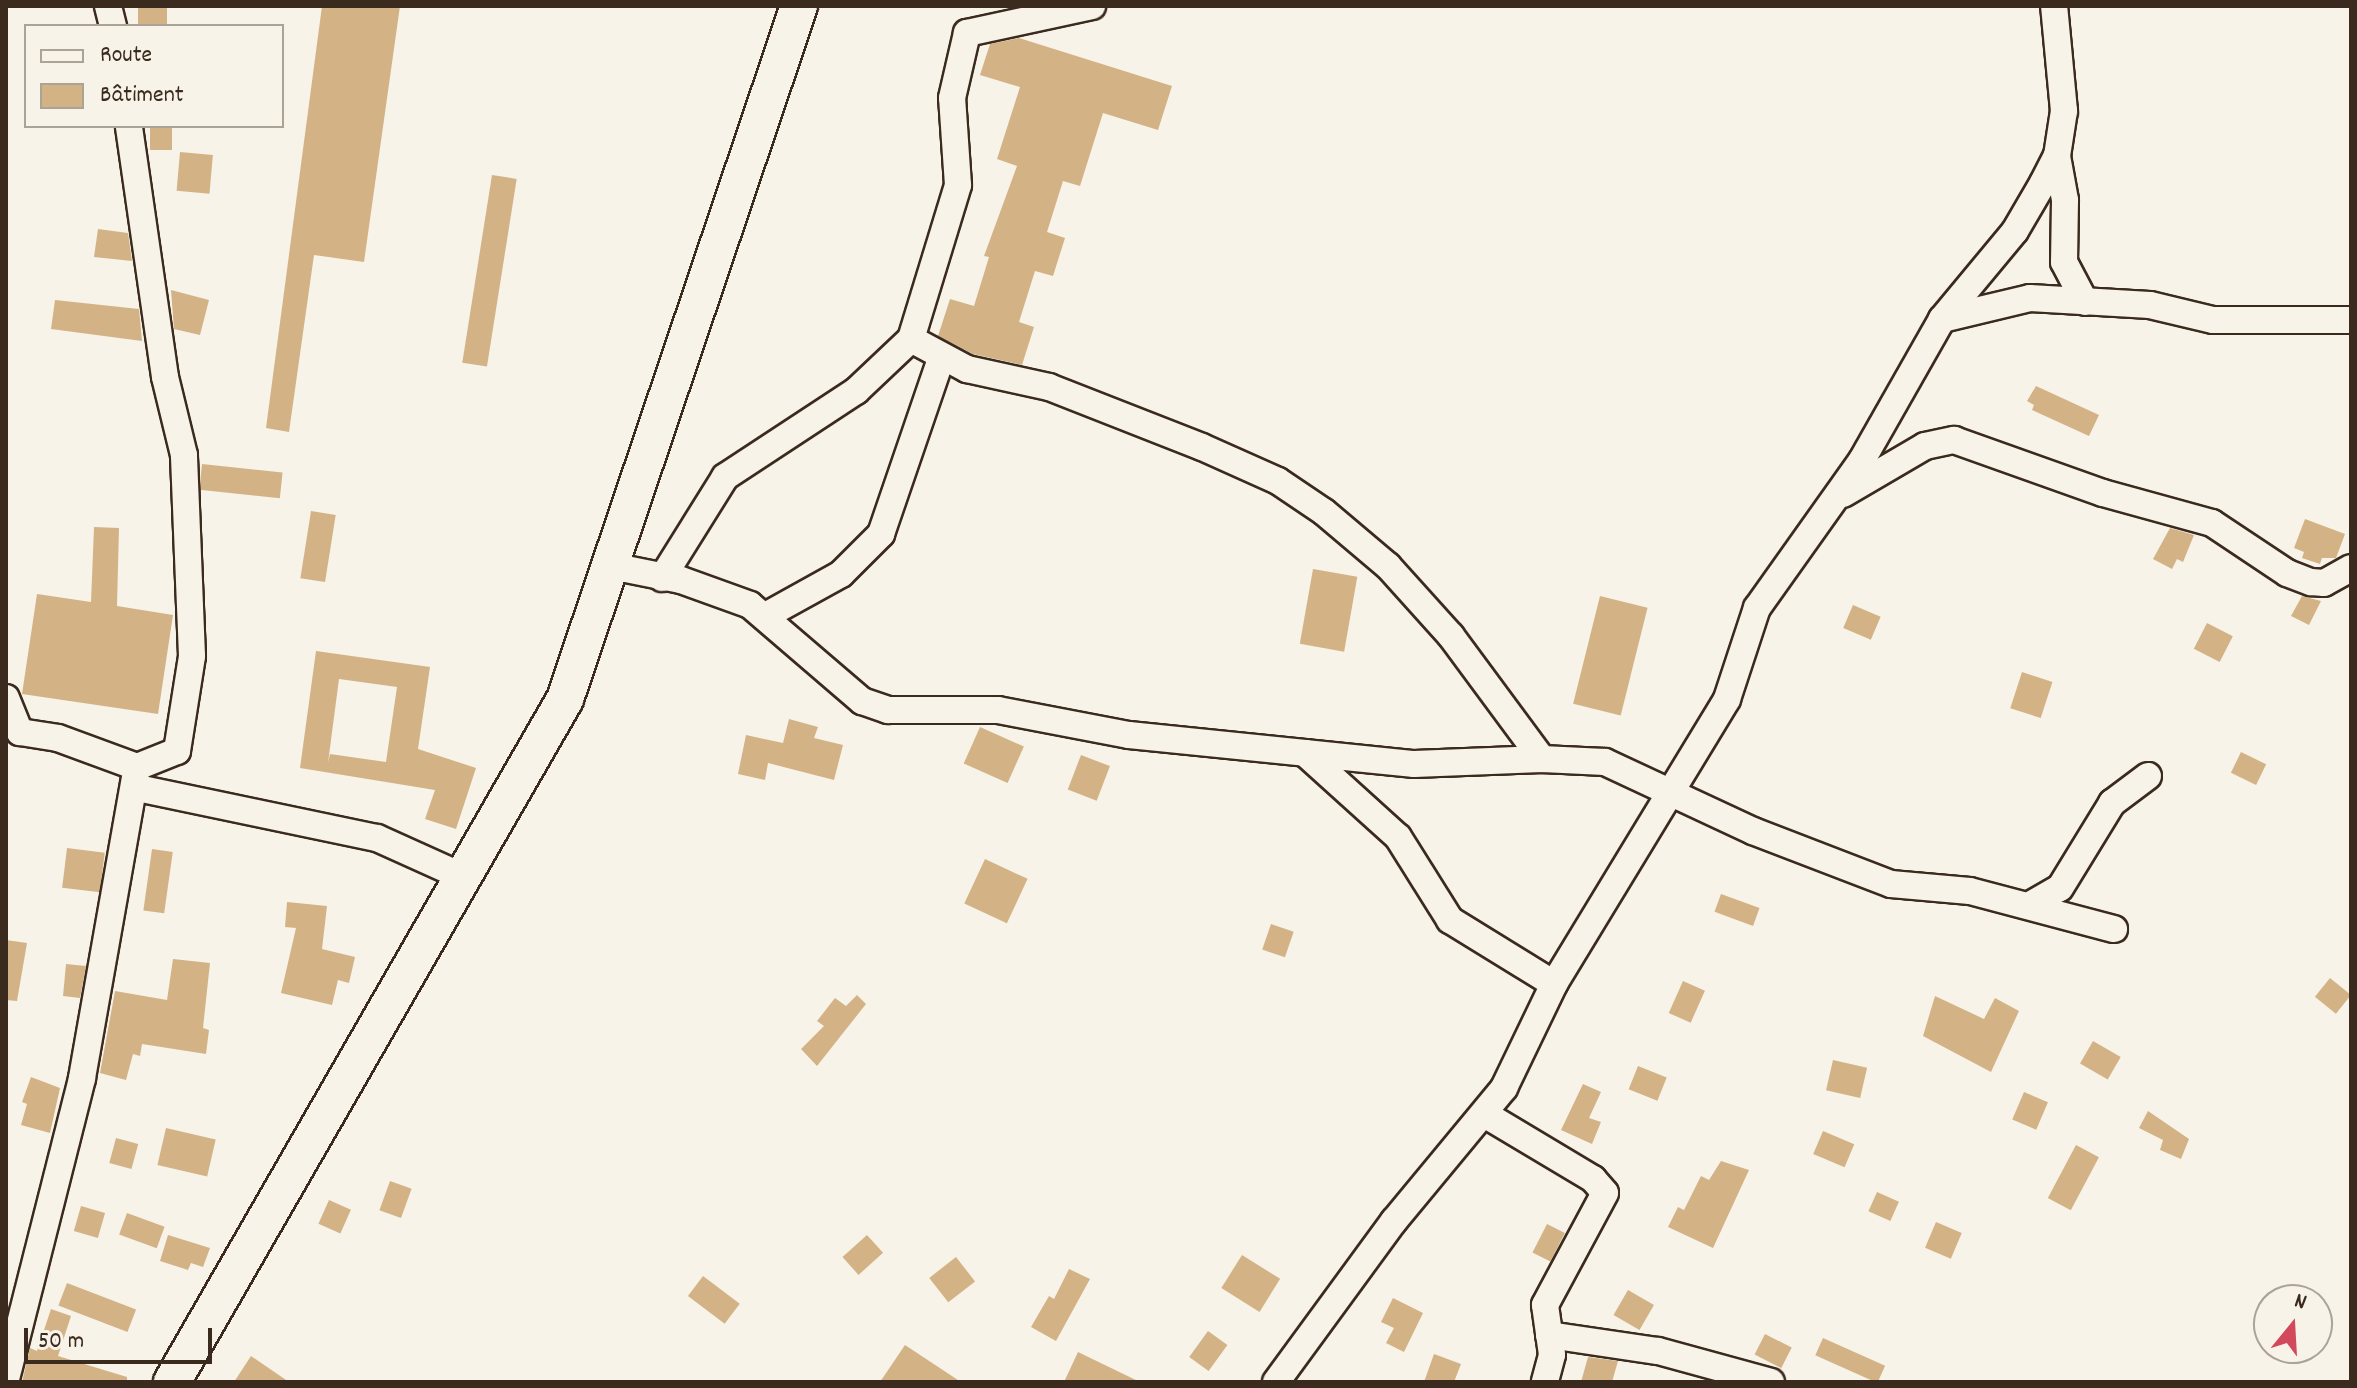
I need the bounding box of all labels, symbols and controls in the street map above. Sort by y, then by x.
legend [24,24,284,128]
text: Route [100,39,152,73]
text: Bâtiment [100,79,184,113]
north arrow [2253,1284,2333,1364]
text: N [2290,1286,2310,1319]
scale bar [28,1312,216,1362]
text: 50 m [38,1325,84,1359]

